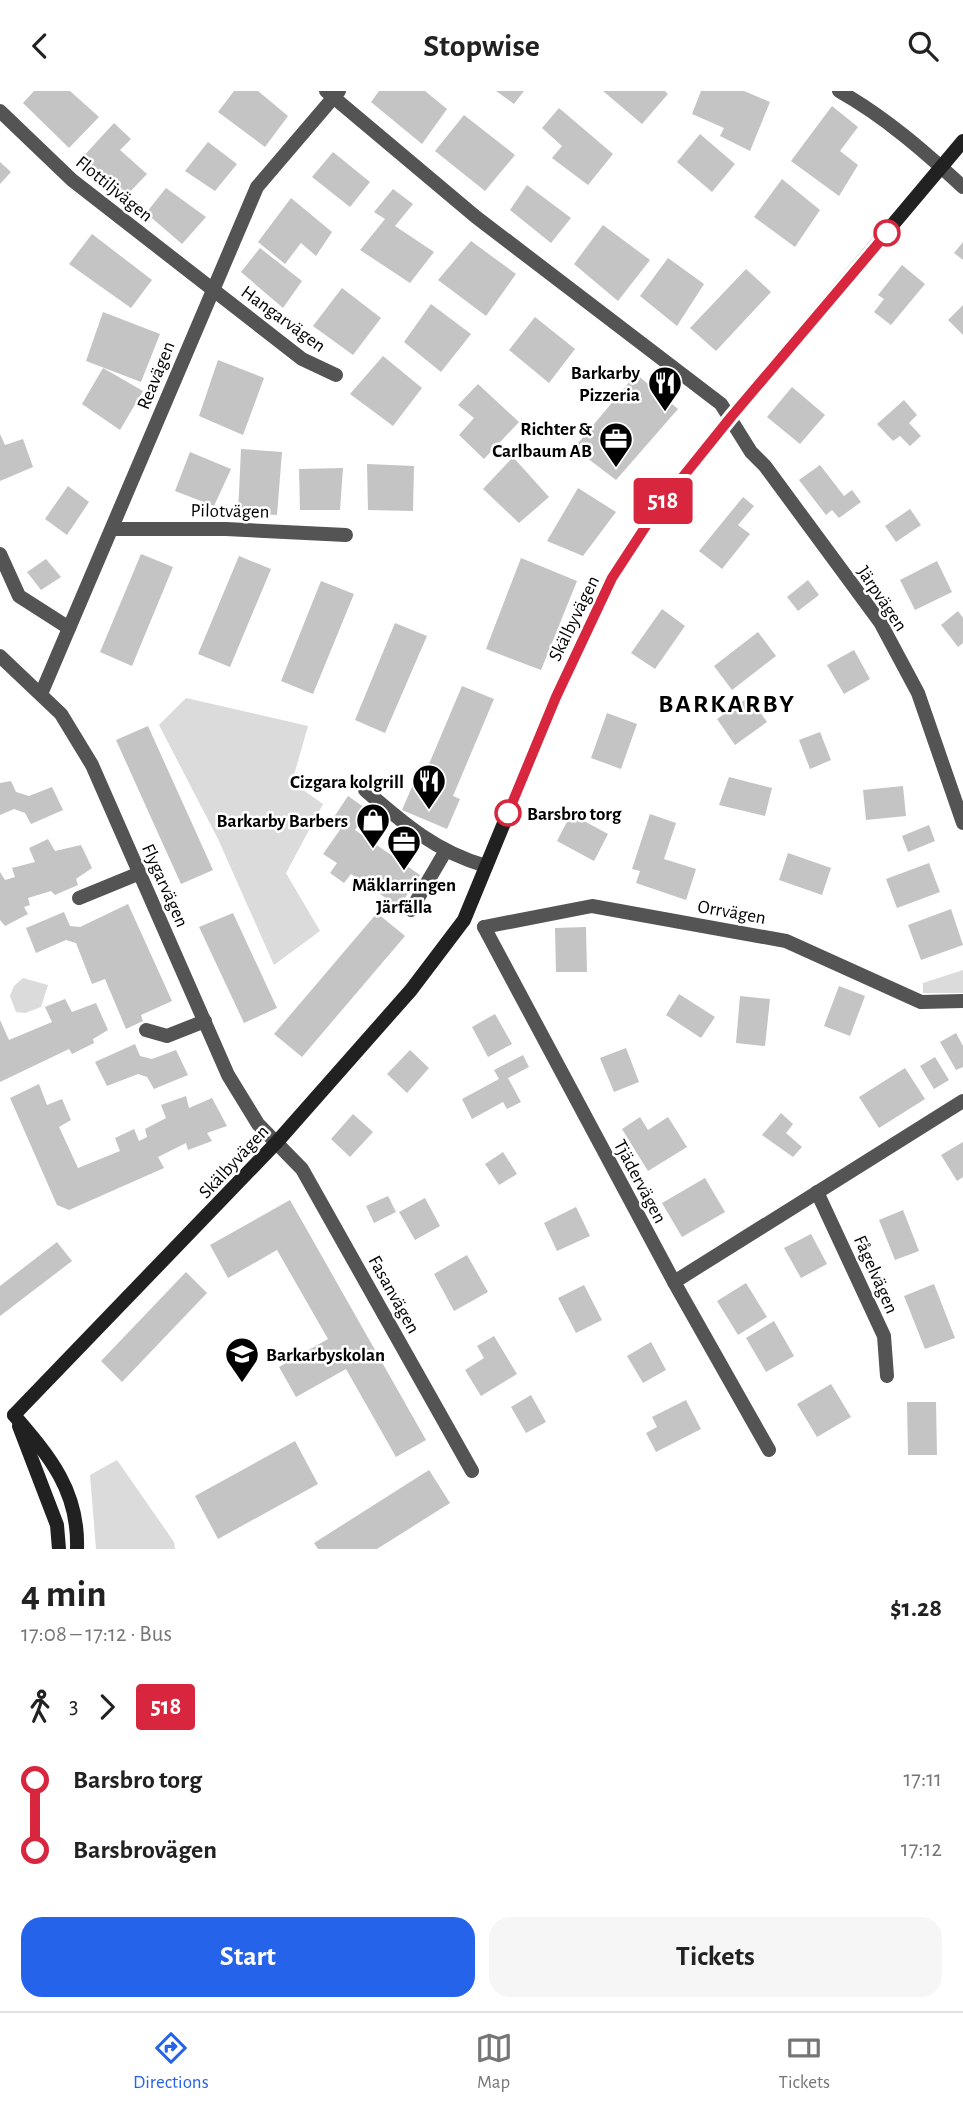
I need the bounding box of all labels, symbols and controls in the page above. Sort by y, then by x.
icon: back [21,27,59,65]
icon: search [904,27,942,65]
text: Stopwise [423,30,540,62]
street label: Flottiljvägen [72,153,156,226]
unlabelled marker [874,220,900,246]
street label: Hangarvägen [237,282,329,356]
street label: Reavägen [134,339,179,412]
place label: Barkarby Pizzeria [571,364,640,405]
restaurant icon: Barkarby Pizzeria [646,364,684,413]
place label: Richter & Carlbaum AB [492,420,592,461]
office icon: Richter & Carlbaum AB [597,420,635,469]
line badge: 518 [623,478,703,524]
text: 518 [648,489,678,513]
street label: Pilotvägen [190,501,270,522]
street label: Järpvägen [853,563,910,635]
street label: Skälbyvägen [546,573,603,664]
district label: BARKARBY [658,691,796,717]
restaurant icon: Cizgara kolgrill [410,762,448,811]
place label: Cizgara kolgrill [290,773,404,792]
marker: Barsbro torg [495,800,521,826]
shop icon: Barkarby Barbers [354,801,392,850]
place label: Barsbro torg [527,805,622,824]
place label: Barkarby Barbers [217,812,348,831]
office icon: Mäklarringen Järfälla [385,823,423,872]
street label: Flygarvägen [138,841,191,930]
place label: Mäklarringen Järfälla [352,876,456,917]
street label: Orrvägen [696,897,767,928]
street label: Skälbyvägen [196,1122,273,1202]
street label: Tjädervägen [610,1137,670,1227]
street label: Fågelvägen [850,1233,901,1317]
street label: Fasanvägen [365,1253,423,1337]
school or university icon: Barkarbyskolan [223,1335,261,1384]
place label: Barkarbyskolan [266,1346,385,1365]
text: 4 min [21,1576,107,1614]
text: $1.28 [890,1595,942,1621]
text: 17:08 – 17:12 · Bus [21,1623,172,1646]
icon: walk [21,1688,59,1726]
icon: forward [88,1688,126,1726]
text: 3 [69,1695,78,1718]
text: 518 [150,1695,181,1719]
text: Barsbro torg [73,1767,202,1793]
text: 17:11 [903,1768,942,1791]
text: Barsbrovägen [73,1837,217,1863]
text: 17:12 [901,1838,942,1861]
button: Start [21,1917,475,1997]
button: Tickets [489,1917,942,1997]
tab: Directions [133,2029,209,2094]
tab: Map [475,2029,513,2094]
tab: Tickets [779,2029,830,2094]

